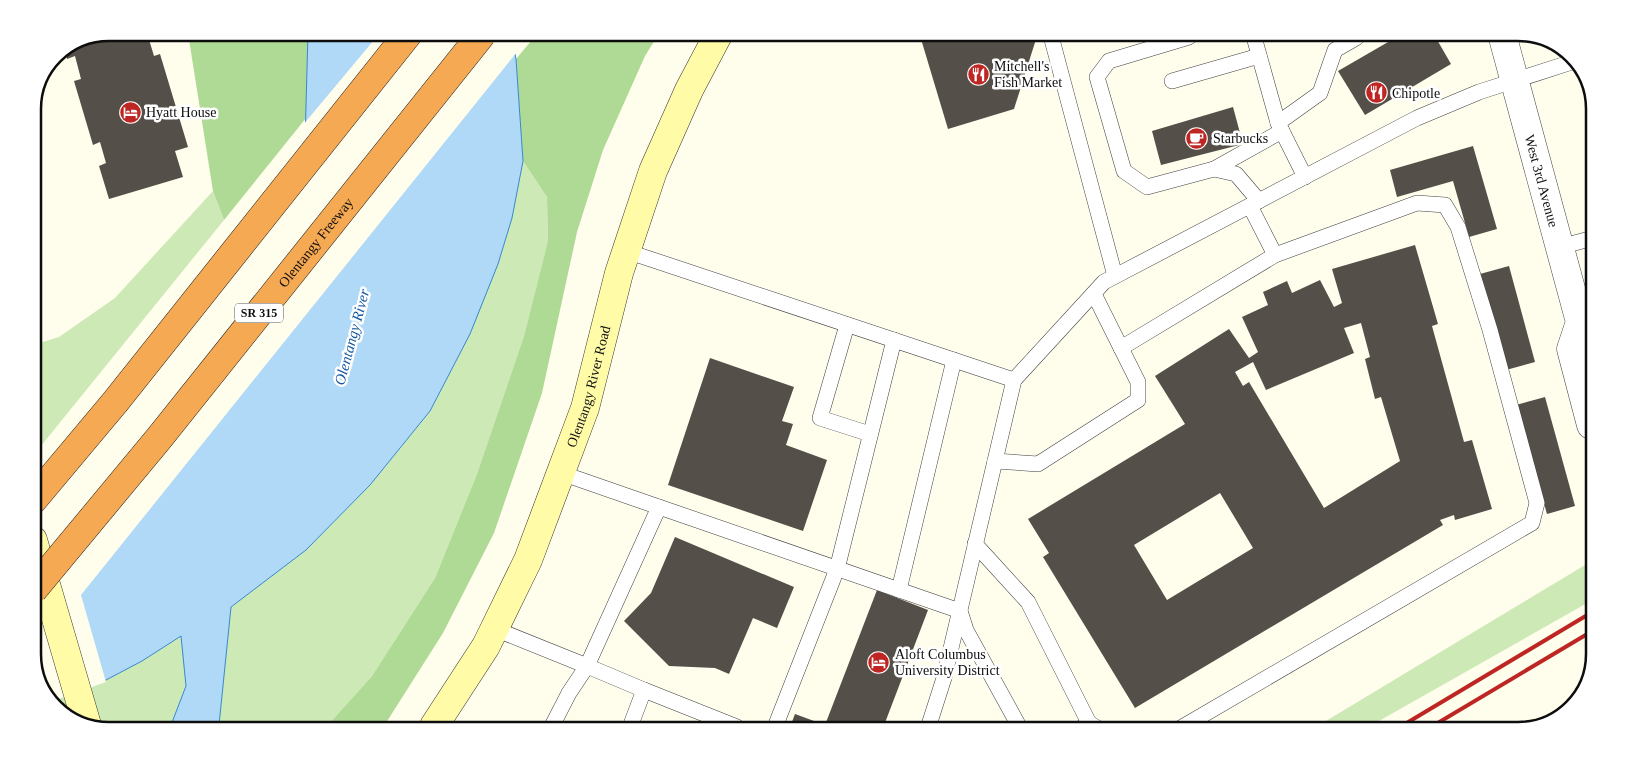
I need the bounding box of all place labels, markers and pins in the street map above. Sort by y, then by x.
place label: Mitchell's Fish Market [994,59,1062,90]
restaurant icon: Mitchell's Fish Market [966,62,990,86]
restaurant icon: Chipotle [1364,81,1388,105]
place label: Chipotle [1392,86,1440,101]
hotel icon: Hyatt House [118,100,142,124]
place label: Hyatt House [146,105,216,120]
cafe icon: Starbucks [1185,126,1209,150]
place label: Starbucks [1213,131,1268,146]
place label: Aloft Columbus University District [895,647,1000,678]
hotel icon: Aloft Columbus University District [867,650,891,674]

